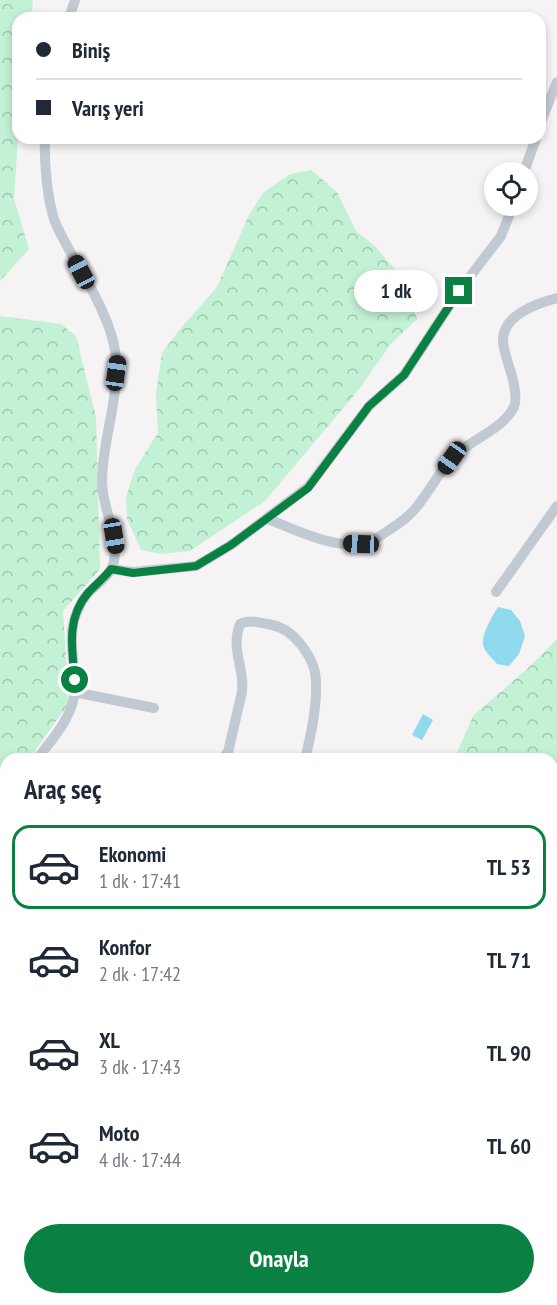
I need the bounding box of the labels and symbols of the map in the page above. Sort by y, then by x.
car [65,252,97,292]
callout: 1 dk [354,270,438,312]
route end [445,277,472,304]
car [105,354,127,392]
car [434,438,470,478]
car [102,517,126,555]
car [343,534,379,554]
route start [61,666,88,693]

